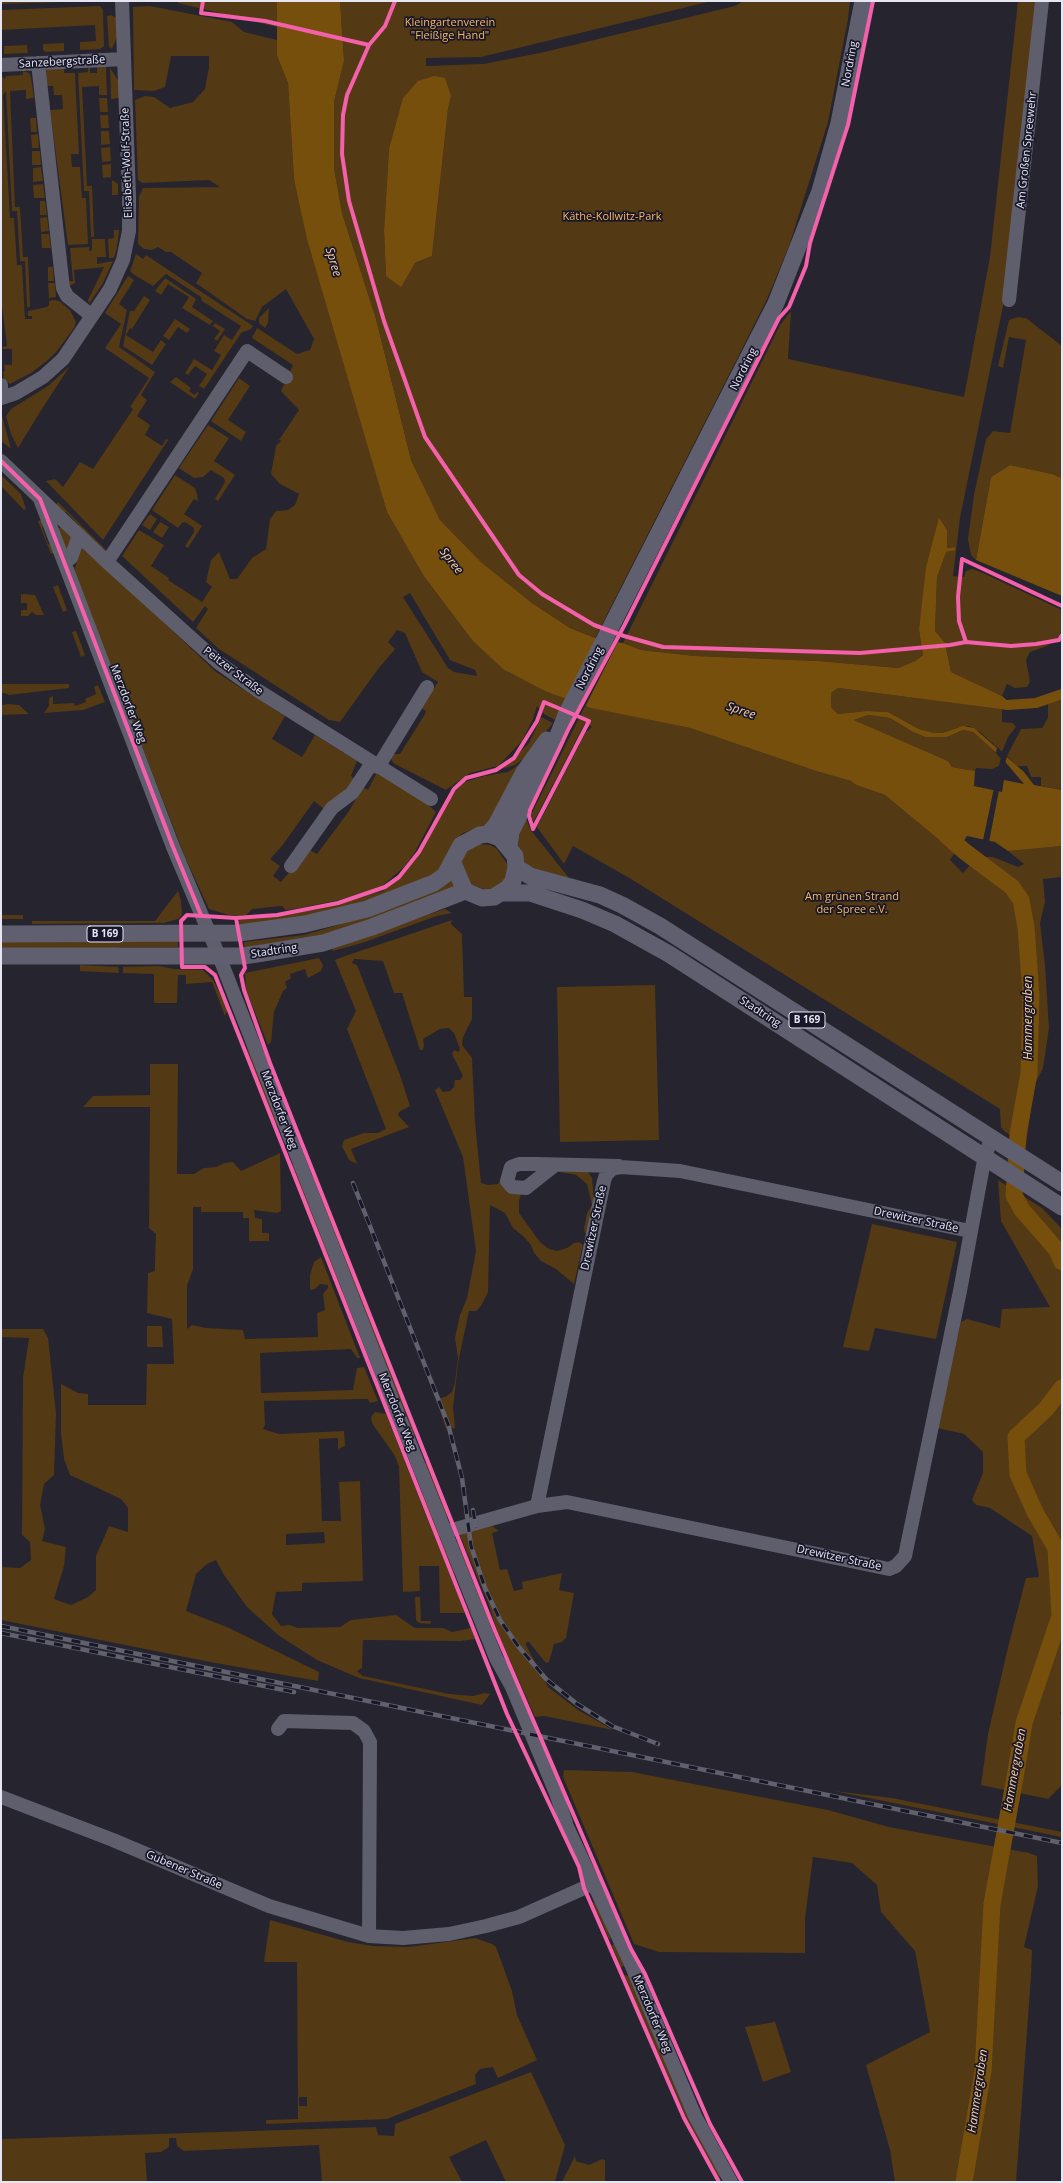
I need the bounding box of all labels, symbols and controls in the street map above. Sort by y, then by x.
park label: Kleingartenverein "Fleißige Hand" [405,16,495,42]
street label: Nordring [839,40,861,88]
street label: Sanzebergstraße [19,53,105,71]
street label: Am Großen Spreewehr [1014,91,1040,209]
street label: Elisabeth-Wolf-Straße [118,108,136,218]
park label: Käthe-Kollwitz-Park [562,210,662,224]
water label: Spree [322,246,344,278]
street label: Nordring [728,345,760,393]
water label: Spree [436,545,466,577]
street label: Peitzer Straße [200,644,266,698]
street label: Nordring [574,644,606,692]
street label: Merzdorfer Weg [107,663,149,745]
water label: Spree [725,699,757,723]
park label: Am grünen Strand der Spree e.V. [805,890,899,916]
road number: B 169 [87,926,123,942]
street label: Stadtring [250,941,298,961]
water label: Hammergraben [1022,976,1036,1060]
street label: Stadtring [737,994,783,1030]
road number: B 169 [789,1012,825,1028]
street label: Merzdorfer Weg [258,1069,300,1151]
street label: Drewitzer Straße [579,1184,609,1272]
street label: Drewitzer Straße [872,1205,960,1235]
street label: Merzdorfer Weg [375,1371,419,1453]
street label: Drewitzer Straße [795,1543,883,1573]
water label: Hammergraben [1001,1727,1029,1813]
street label: Gubener Straße [144,1848,224,1892]
street label: Merzdorfer Weg [630,1973,674,2055]
water label: Hammergraben [965,2048,991,2134]

